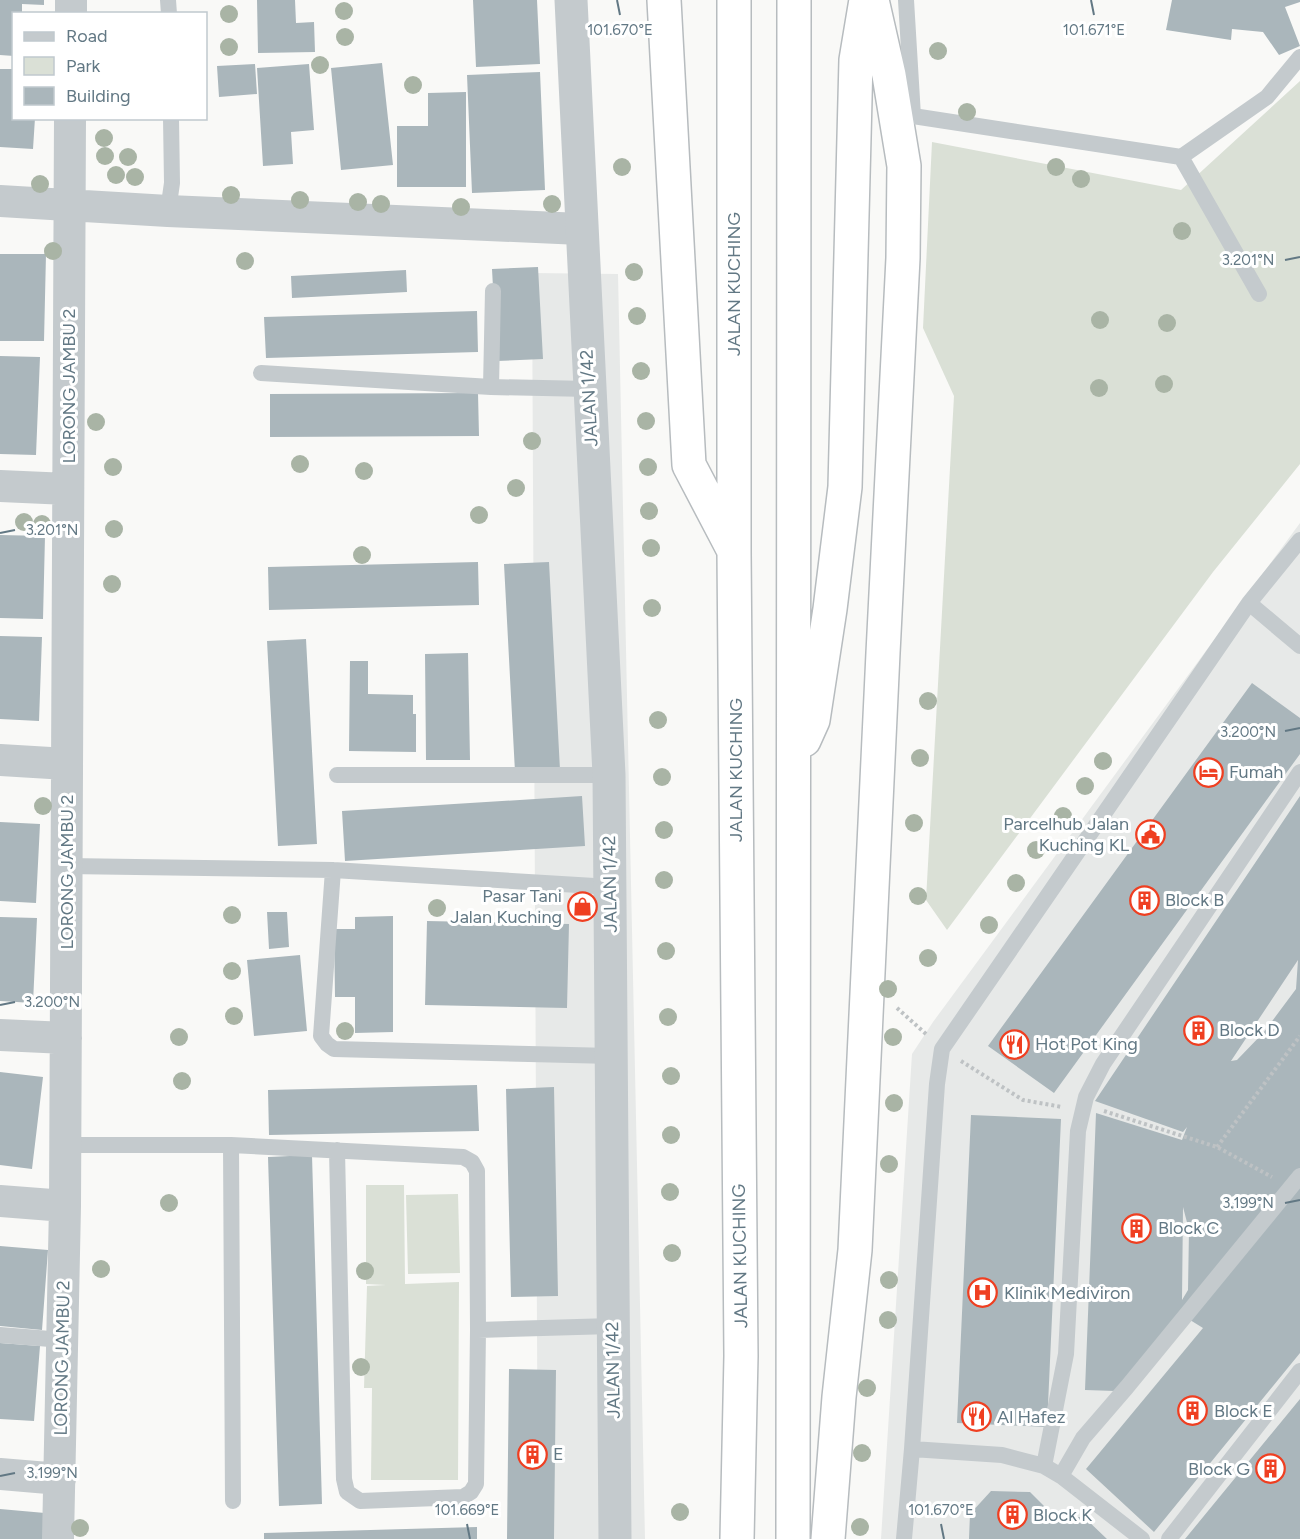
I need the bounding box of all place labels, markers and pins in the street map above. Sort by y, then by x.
hotel icon: Fumah [1192,756,1224,788]
place label: Fumah [1229,761,1283,783]
place label: Parcelhub Jalan Kuching KL [1003,813,1130,856]
public building icon: Parcelhub Jalan Kuching KL [1134,818,1166,850]
building icon: Block B [1128,884,1160,916]
place label: Pasar Tani Jalan Kuching [450,885,562,928]
place label: Block B [1165,889,1224,911]
shop icon: Pasar Tani Jalan Kuching [567,890,599,922]
building icon: Block D [1182,1014,1214,1046]
place label: Block D [1219,1019,1280,1041]
restaurant icon: Hot Pot King [998,1028,1030,1060]
place label: Hot Pot King [1035,1033,1138,1055]
building icon: Block C [1121,1212,1153,1244]
place label: Block C [1158,1217,1219,1239]
hospital icon: Klinik Mediviron [967,1277,999,1309]
place label: Klinik Mediviron [1004,1282,1130,1304]
building icon: Block E [1177,1395,1209,1427]
place label: Block E [1214,1400,1273,1422]
restaurant icon: Al Hafez [960,1401,992,1433]
place label: Al Hafez [997,1406,1066,1428]
building icon: E [516,1438,548,1470]
place label: E [553,1443,564,1465]
building icon: Block G [1255,1453,1287,1485]
place label: Block G [1188,1458,1250,1480]
building icon: Block K [996,1499,1028,1531]
place label: Block K [1033,1504,1092,1526]

